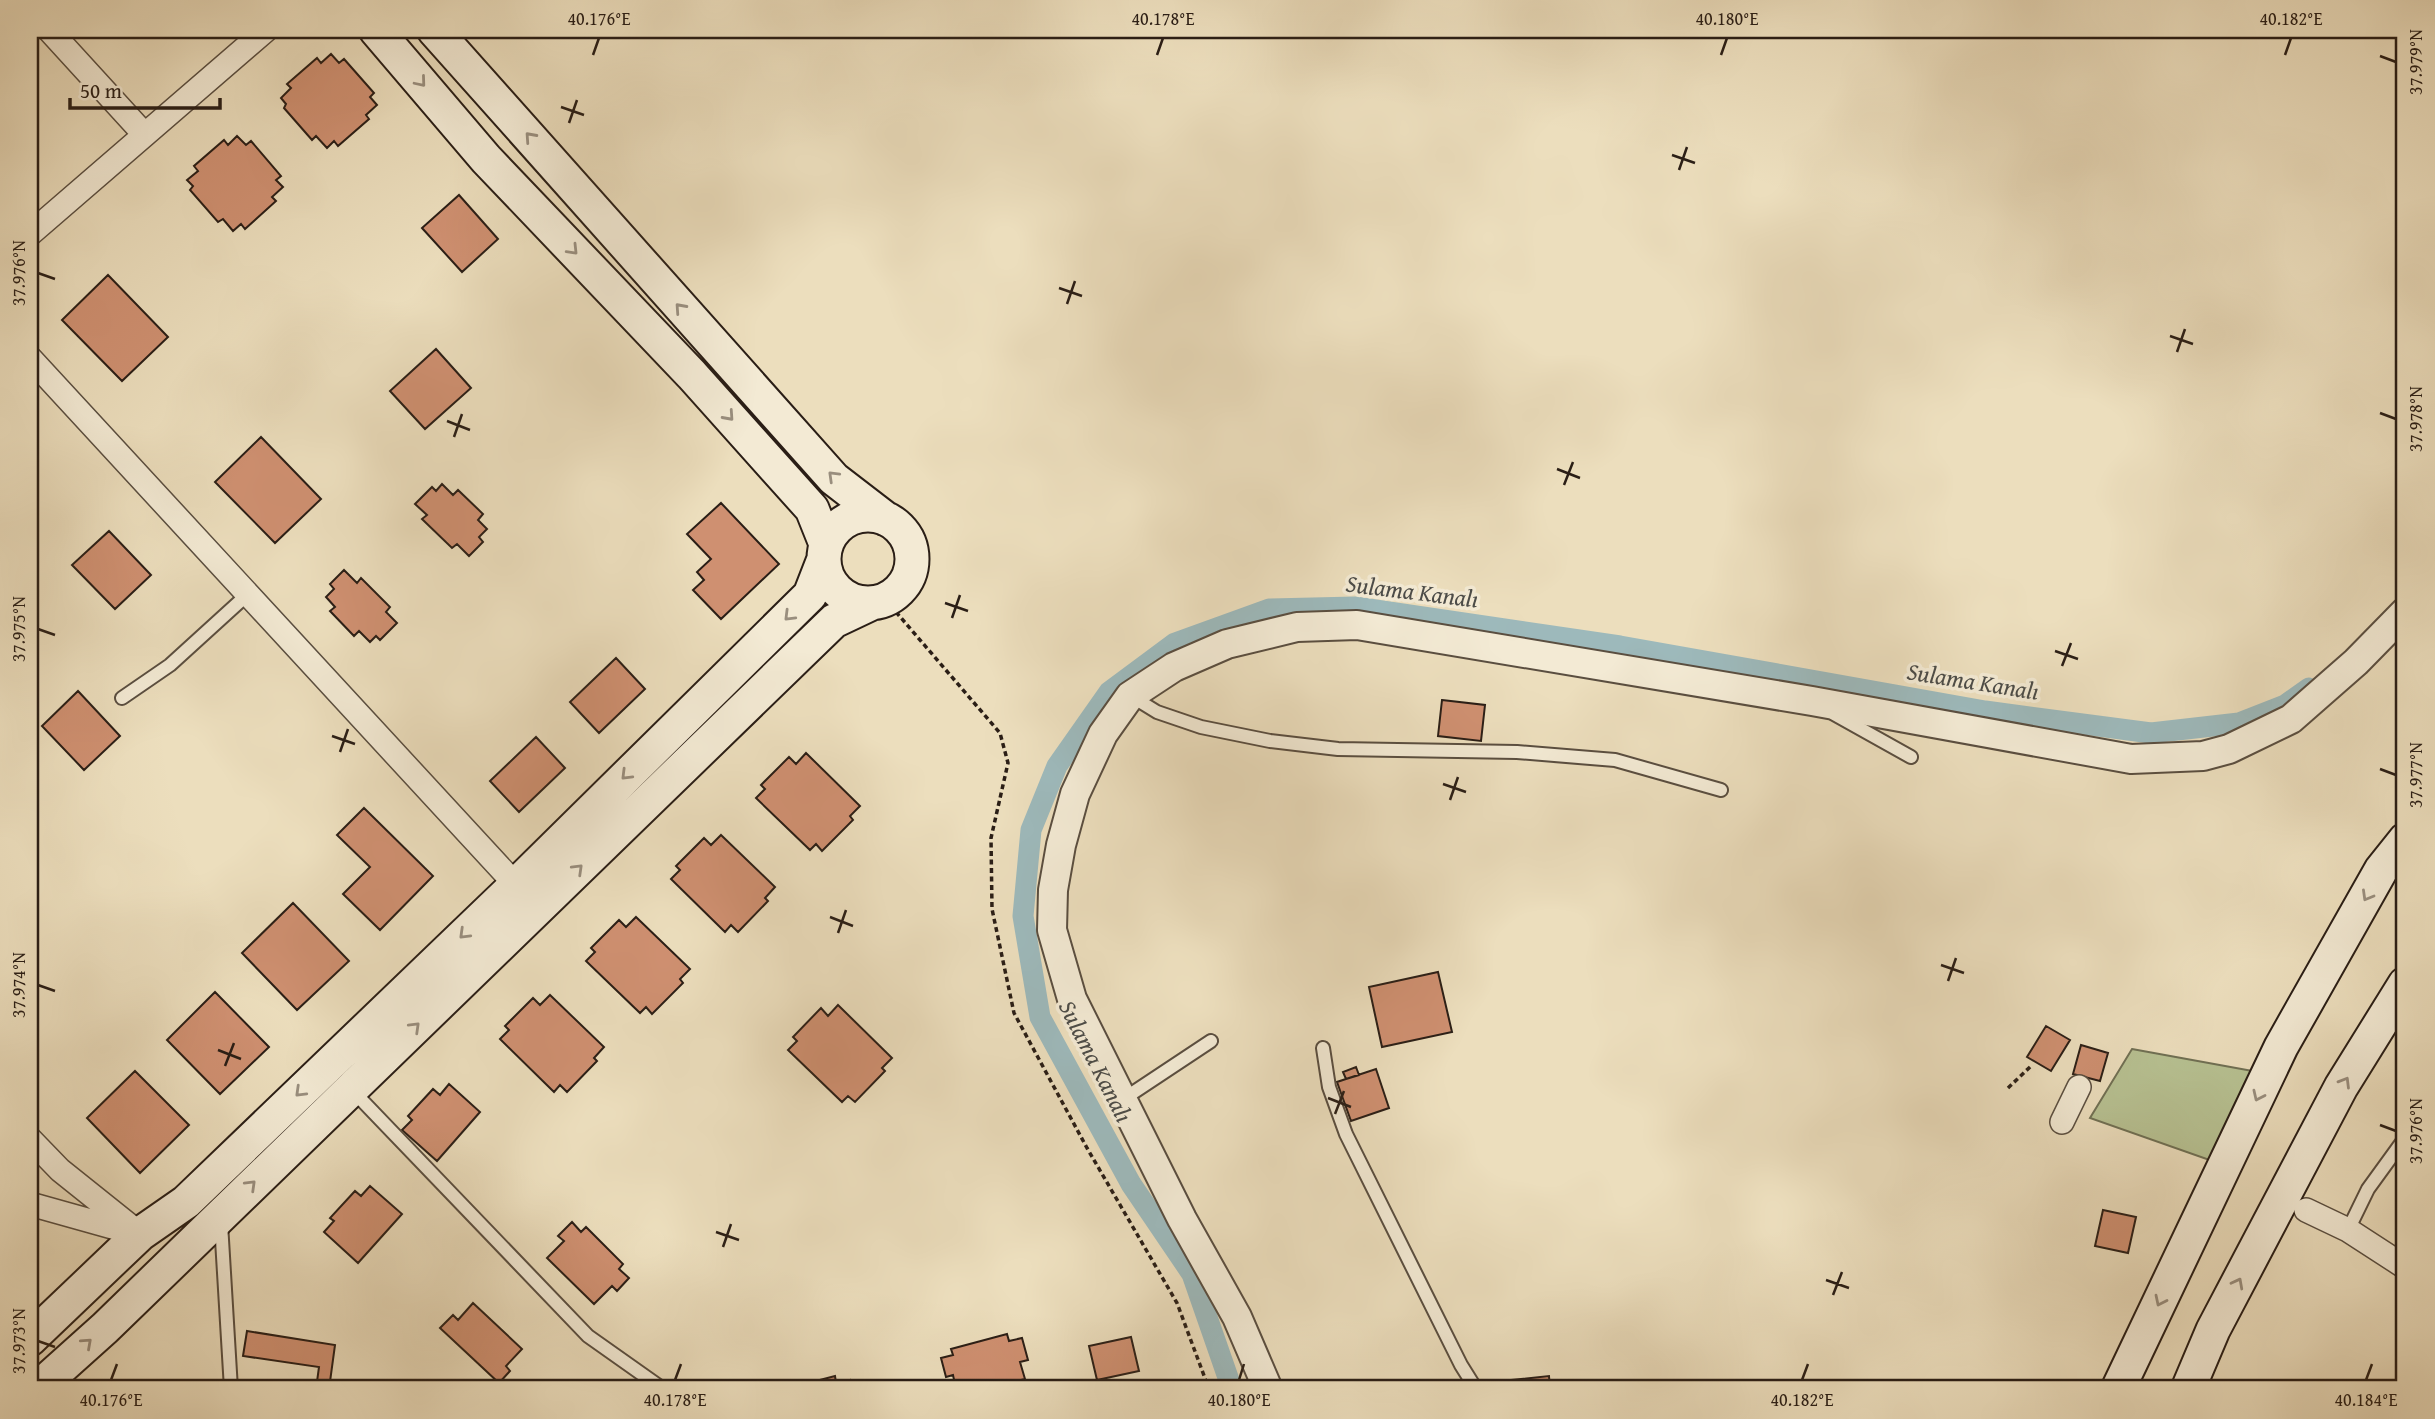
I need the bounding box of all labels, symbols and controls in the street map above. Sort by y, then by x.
text: 40.176°E [567,5,631,32]
text: 40.178°E [1131,5,1195,32]
text: 40.180°E [1695,5,1759,32]
text: 40.182°E [2259,5,2323,32]
text: 37.979°N [2402,29,2429,95]
scale bar [70,66,220,110]
one-way arrow [413,73,425,86]
text: 50 m [80,75,122,106]
one-way arrow [526,132,538,145]
text: 37.976°N [5,240,32,306]
one-way arrow [565,242,578,255]
one-way arrow [676,303,689,316]
text: 37.978°N [2402,386,2429,452]
one-way arrow [721,408,733,421]
one-way arrow [828,472,841,485]
water label: Sulama Kanalı [1344,566,1480,616]
text: 37.975°N [5,596,32,662]
one-way arrow [784,607,797,620]
water label: Sulama Kanalı [1905,653,2041,709]
text: 37.977°N [2402,742,2429,808]
one-way arrow [622,767,635,780]
one-way arrow [570,865,583,878]
one-way arrow [2362,889,2375,901]
one-way arrow [459,926,472,939]
text: 37.974°N [5,952,32,1018]
water label: Sulama Kanalı [1050,994,1142,1128]
one-way arrow [406,1023,419,1036]
one-way arrow [2336,1077,2349,1090]
one-way arrow [295,1084,308,1097]
one-way arrow [2252,1089,2266,1101]
text: 37.976°N [2402,1098,2429,1164]
one-way arrow [243,1181,256,1194]
one-way arrow [2229,1278,2243,1290]
one-way arrow [2155,1294,2169,1306]
text: 37.973°N [5,1308,32,1374]
one-way arrow [79,1339,92,1352]
text: 40.176°E [79,1386,143,1413]
text: 40.178°E [643,1386,707,1413]
text: 40.180°E [1207,1386,1271,1413]
text: 40.182°E [1770,1386,1834,1413]
text: 40.184°E [2334,1386,2398,1413]

